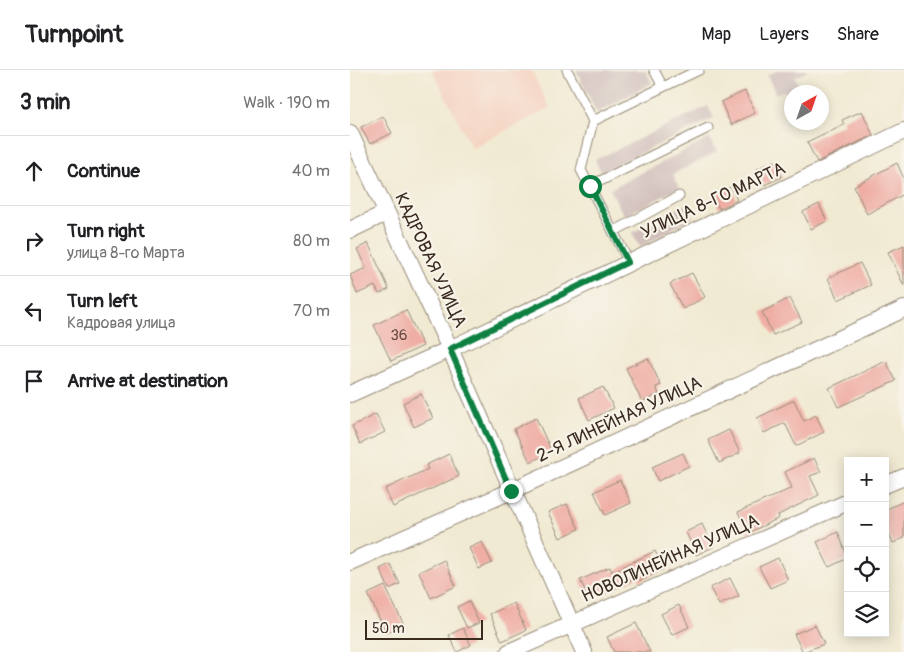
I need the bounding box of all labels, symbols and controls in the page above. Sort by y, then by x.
text: Turnpoint [25,20,123,49]
text: Map [702,23,731,46]
text: Layers [759,23,809,46]
text: Share [837,23,879,46]
north arrow [784,85,829,130]
text: 3 min [20,89,70,116]
text: Walk · 190 m [243,93,330,113]
icon: ahead [20,157,48,185]
street label: УЛИЦА 8-ГО МАРТА [637,157,789,244]
text: Continue [67,159,140,183]
text: 40 m [292,161,330,181]
route start [579,175,602,198]
street label: КАДРОВАЯ УЛИЦА [389,189,472,332]
text: Turn right [67,219,145,243]
icon: right [20,227,48,255]
text: 80 m [293,231,330,251]
text: улица 8-го Марта [67,243,185,263]
text: Turn left [67,289,137,313]
icon: left [20,297,48,325]
text: 70 m [293,301,330,321]
text: Кадровая улица [67,313,176,333]
house number: 36 [390,326,408,345]
icon: arrive [20,367,48,395]
text: Arrive at destination [67,369,228,393]
street label: 2-Я ЛИНЕЙНАЯ УЛИЦА [533,371,706,468]
map controls [844,457,889,637]
button: + [844,457,889,502]
route end [500,480,523,503]
button: − [844,502,889,547]
street label: НОВОЛИНЕЙНАЯ УЛИЦА [578,509,763,608]
button: locate [844,547,889,592]
button: layers [844,592,889,637]
scale bar [365,617,482,640]
text: 50 m [372,620,405,637]

